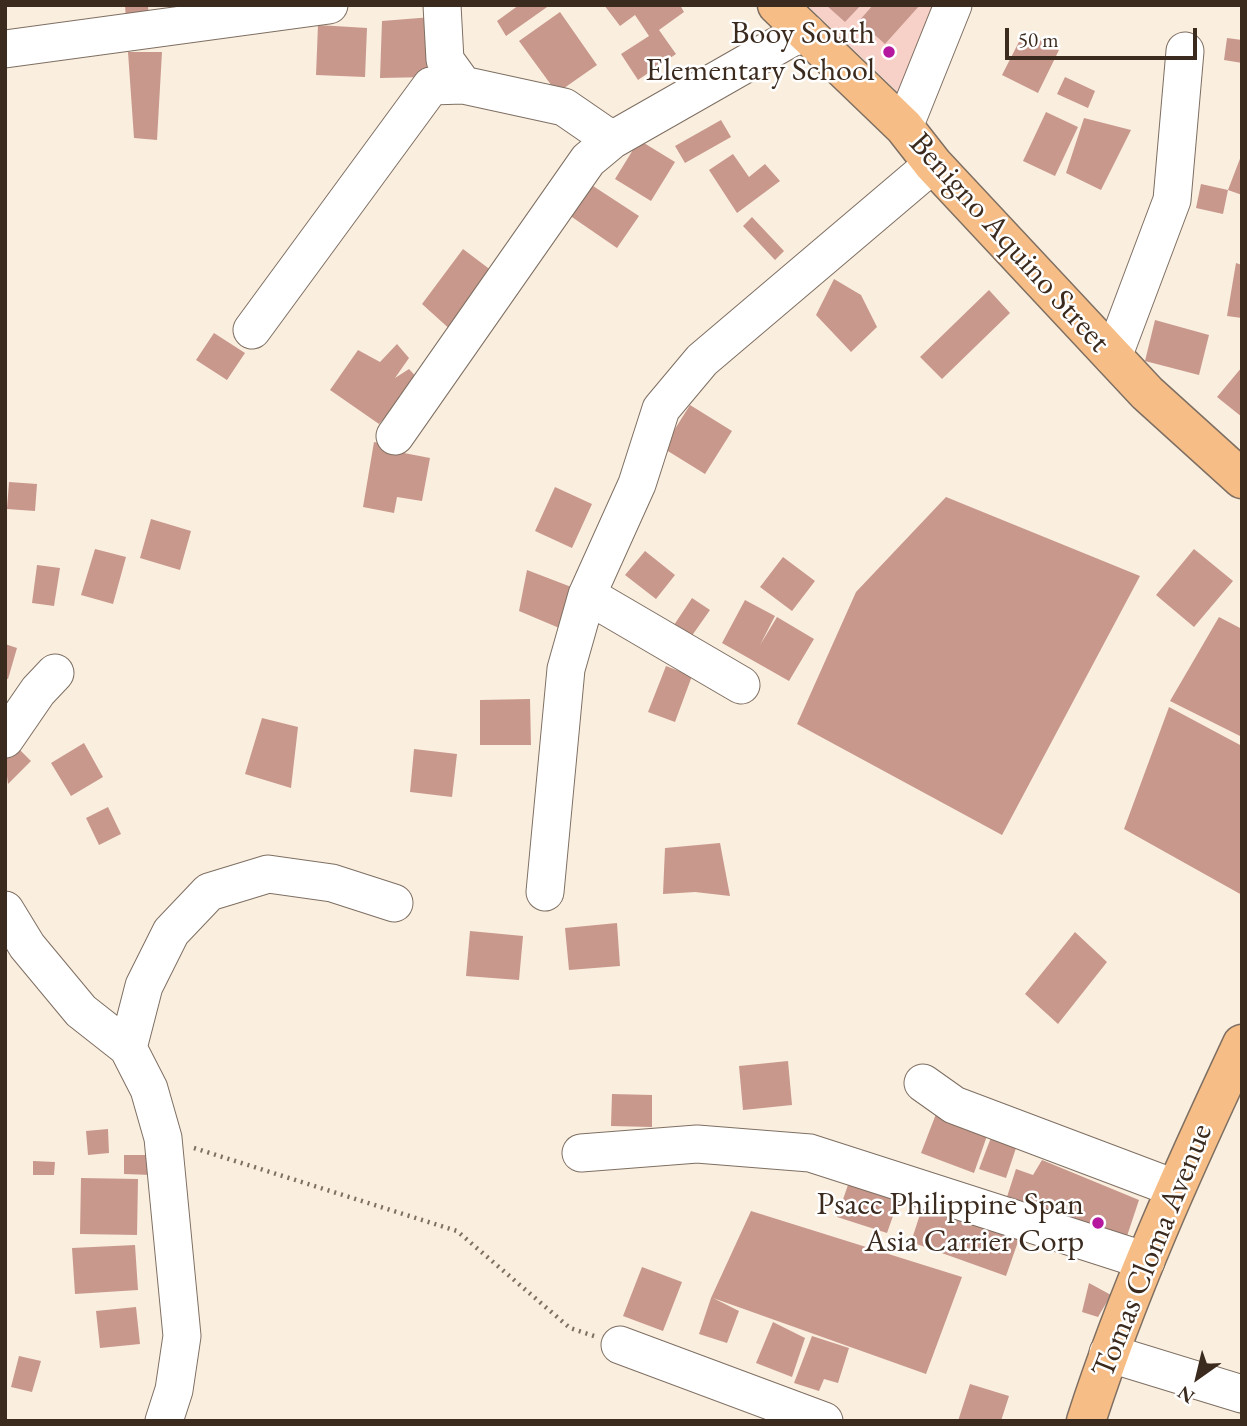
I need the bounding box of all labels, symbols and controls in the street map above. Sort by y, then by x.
scale bar [1009,14,1202,58]
place label: Booy South Elementary School [645,15,875,90]
text: 50 m [1018,26,1059,53]
marker: Booy South Elementary School [881,44,897,60]
street label: Benigno Aquino Street [900,125,1118,361]
street label: Tomas Cloma Avenue [1085,1118,1221,1384]
place label: Psacc Philippine Span Asia Carrier Corp [817,1186,1084,1261]
marker: Psacc Philippine Span Asia Carrier Corp [1090,1215,1106,1231]
north arrow [1163,1342,1233,1412]
text: N [1173,1380,1199,1409]

